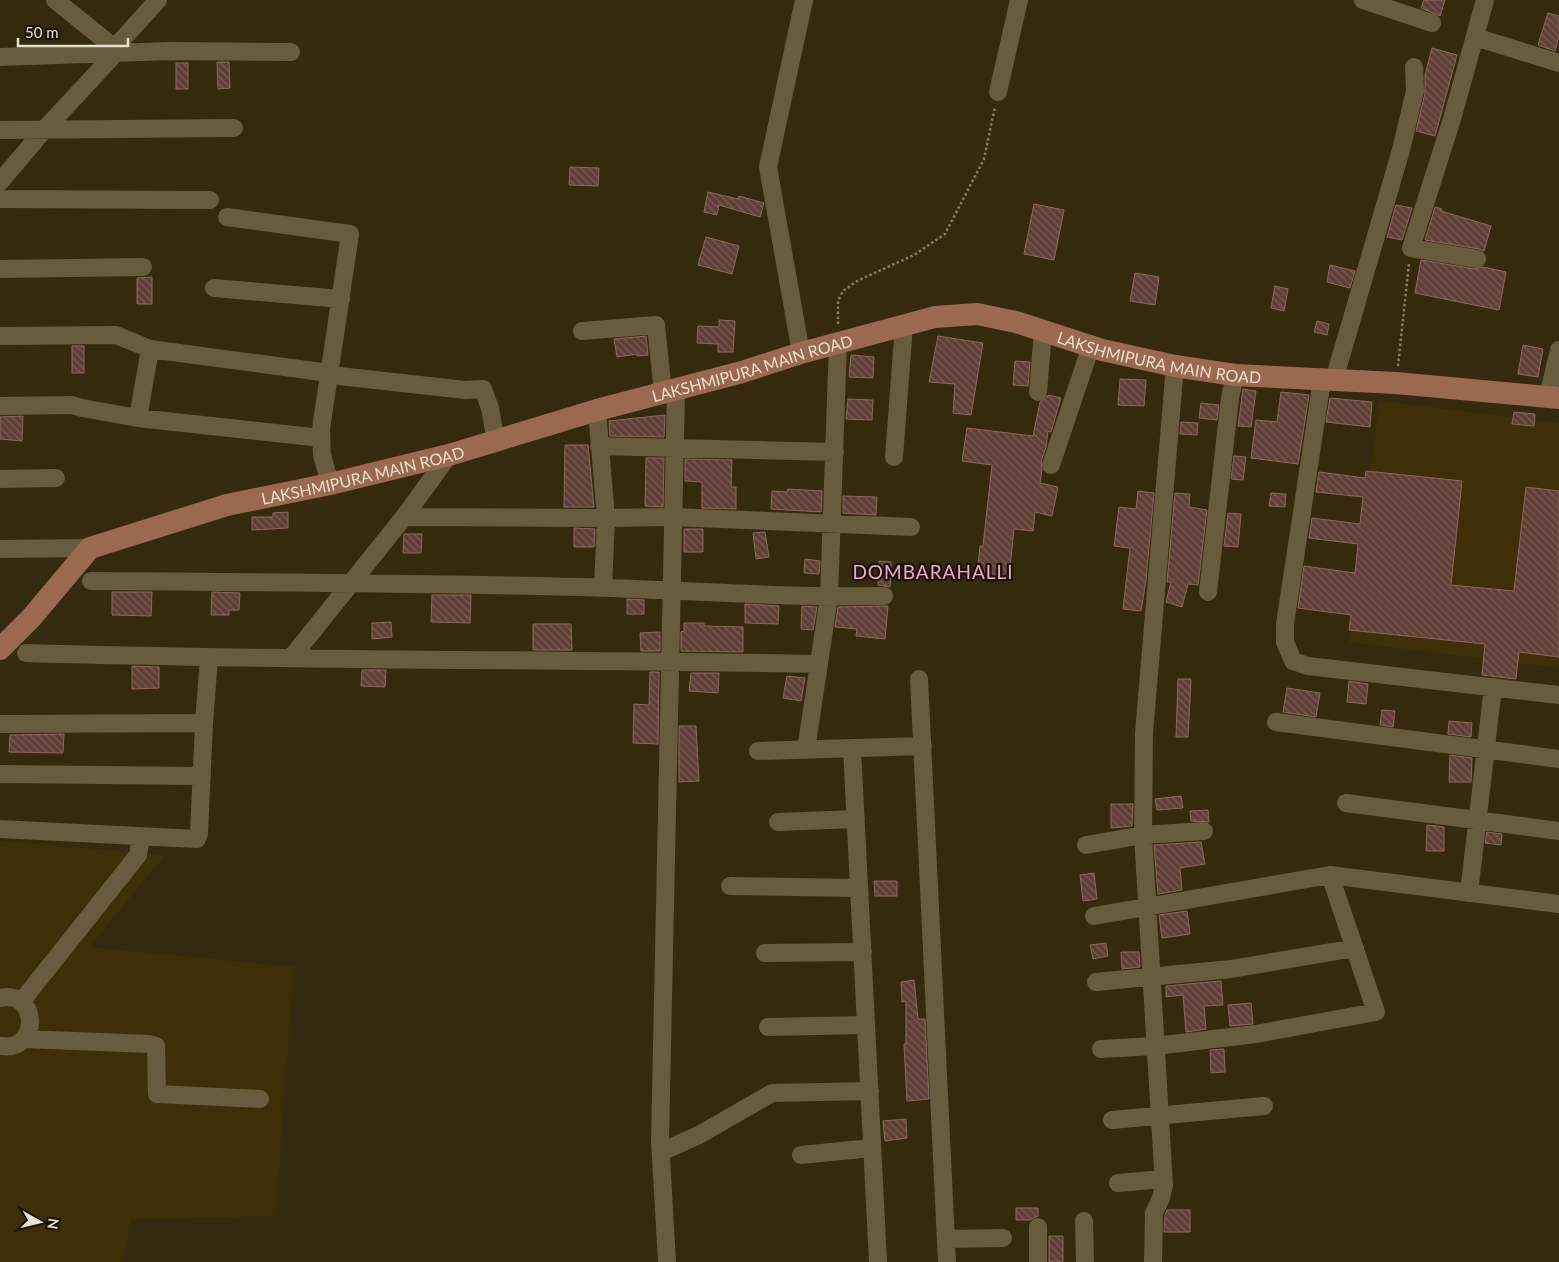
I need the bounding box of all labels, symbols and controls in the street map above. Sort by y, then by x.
scale bar [18,15,128,47]
text: 50 m [25,23,59,41]
street label: LAKSHMIPURA MAIN ROAD [1055,327,1262,386]
street label: LAKSHMIPURA MAIN ROAD [650,330,854,405]
street label: LAKSHMIPURA MAIN ROAD [260,441,466,507]
district label: DOMBARAHALLI [852,560,1014,583]
north arrow [15,1197,65,1247]
text: N [44,1217,63,1230]

